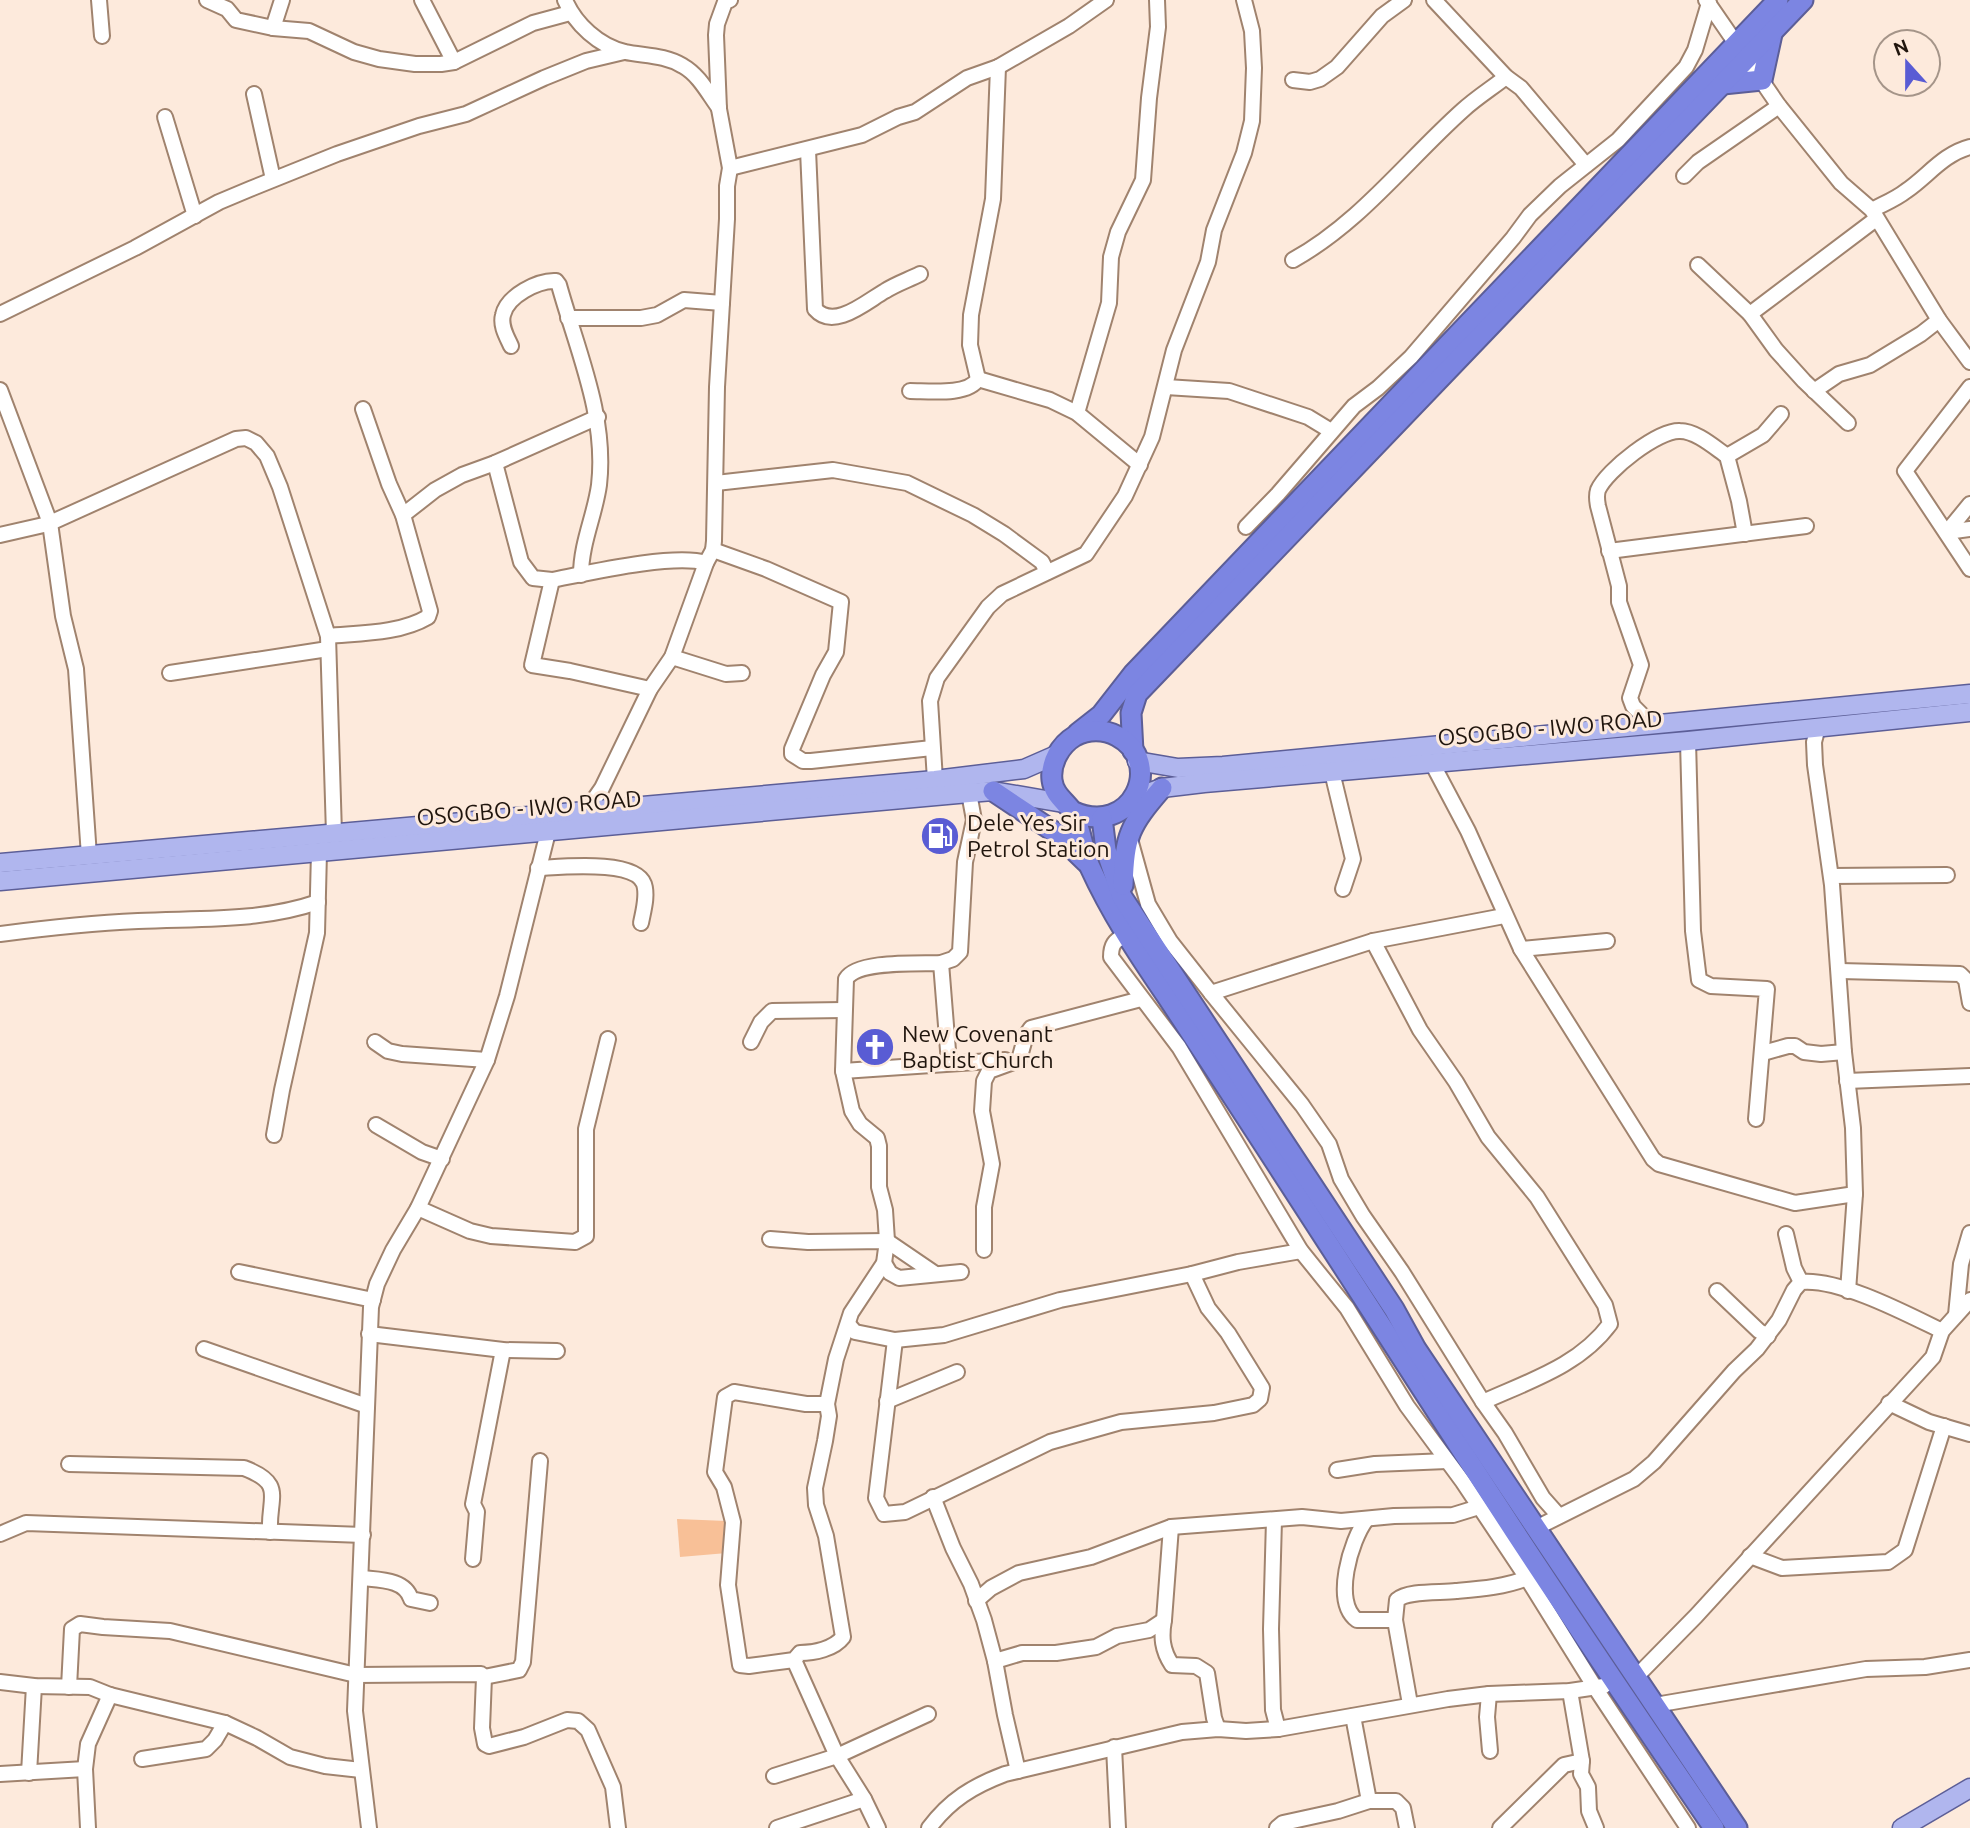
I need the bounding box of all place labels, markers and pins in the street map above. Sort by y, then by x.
place label: Dele Yes Sir Petrol Station [967,810,1110,861]
fuel station icon: Dele Yes Sir Petrol Station [919,815,961,857]
place label: New Covenant Baptist Church [902,1021,1054,1072]
church icon: New Covenant Baptist Church [854,1026,896,1068]

